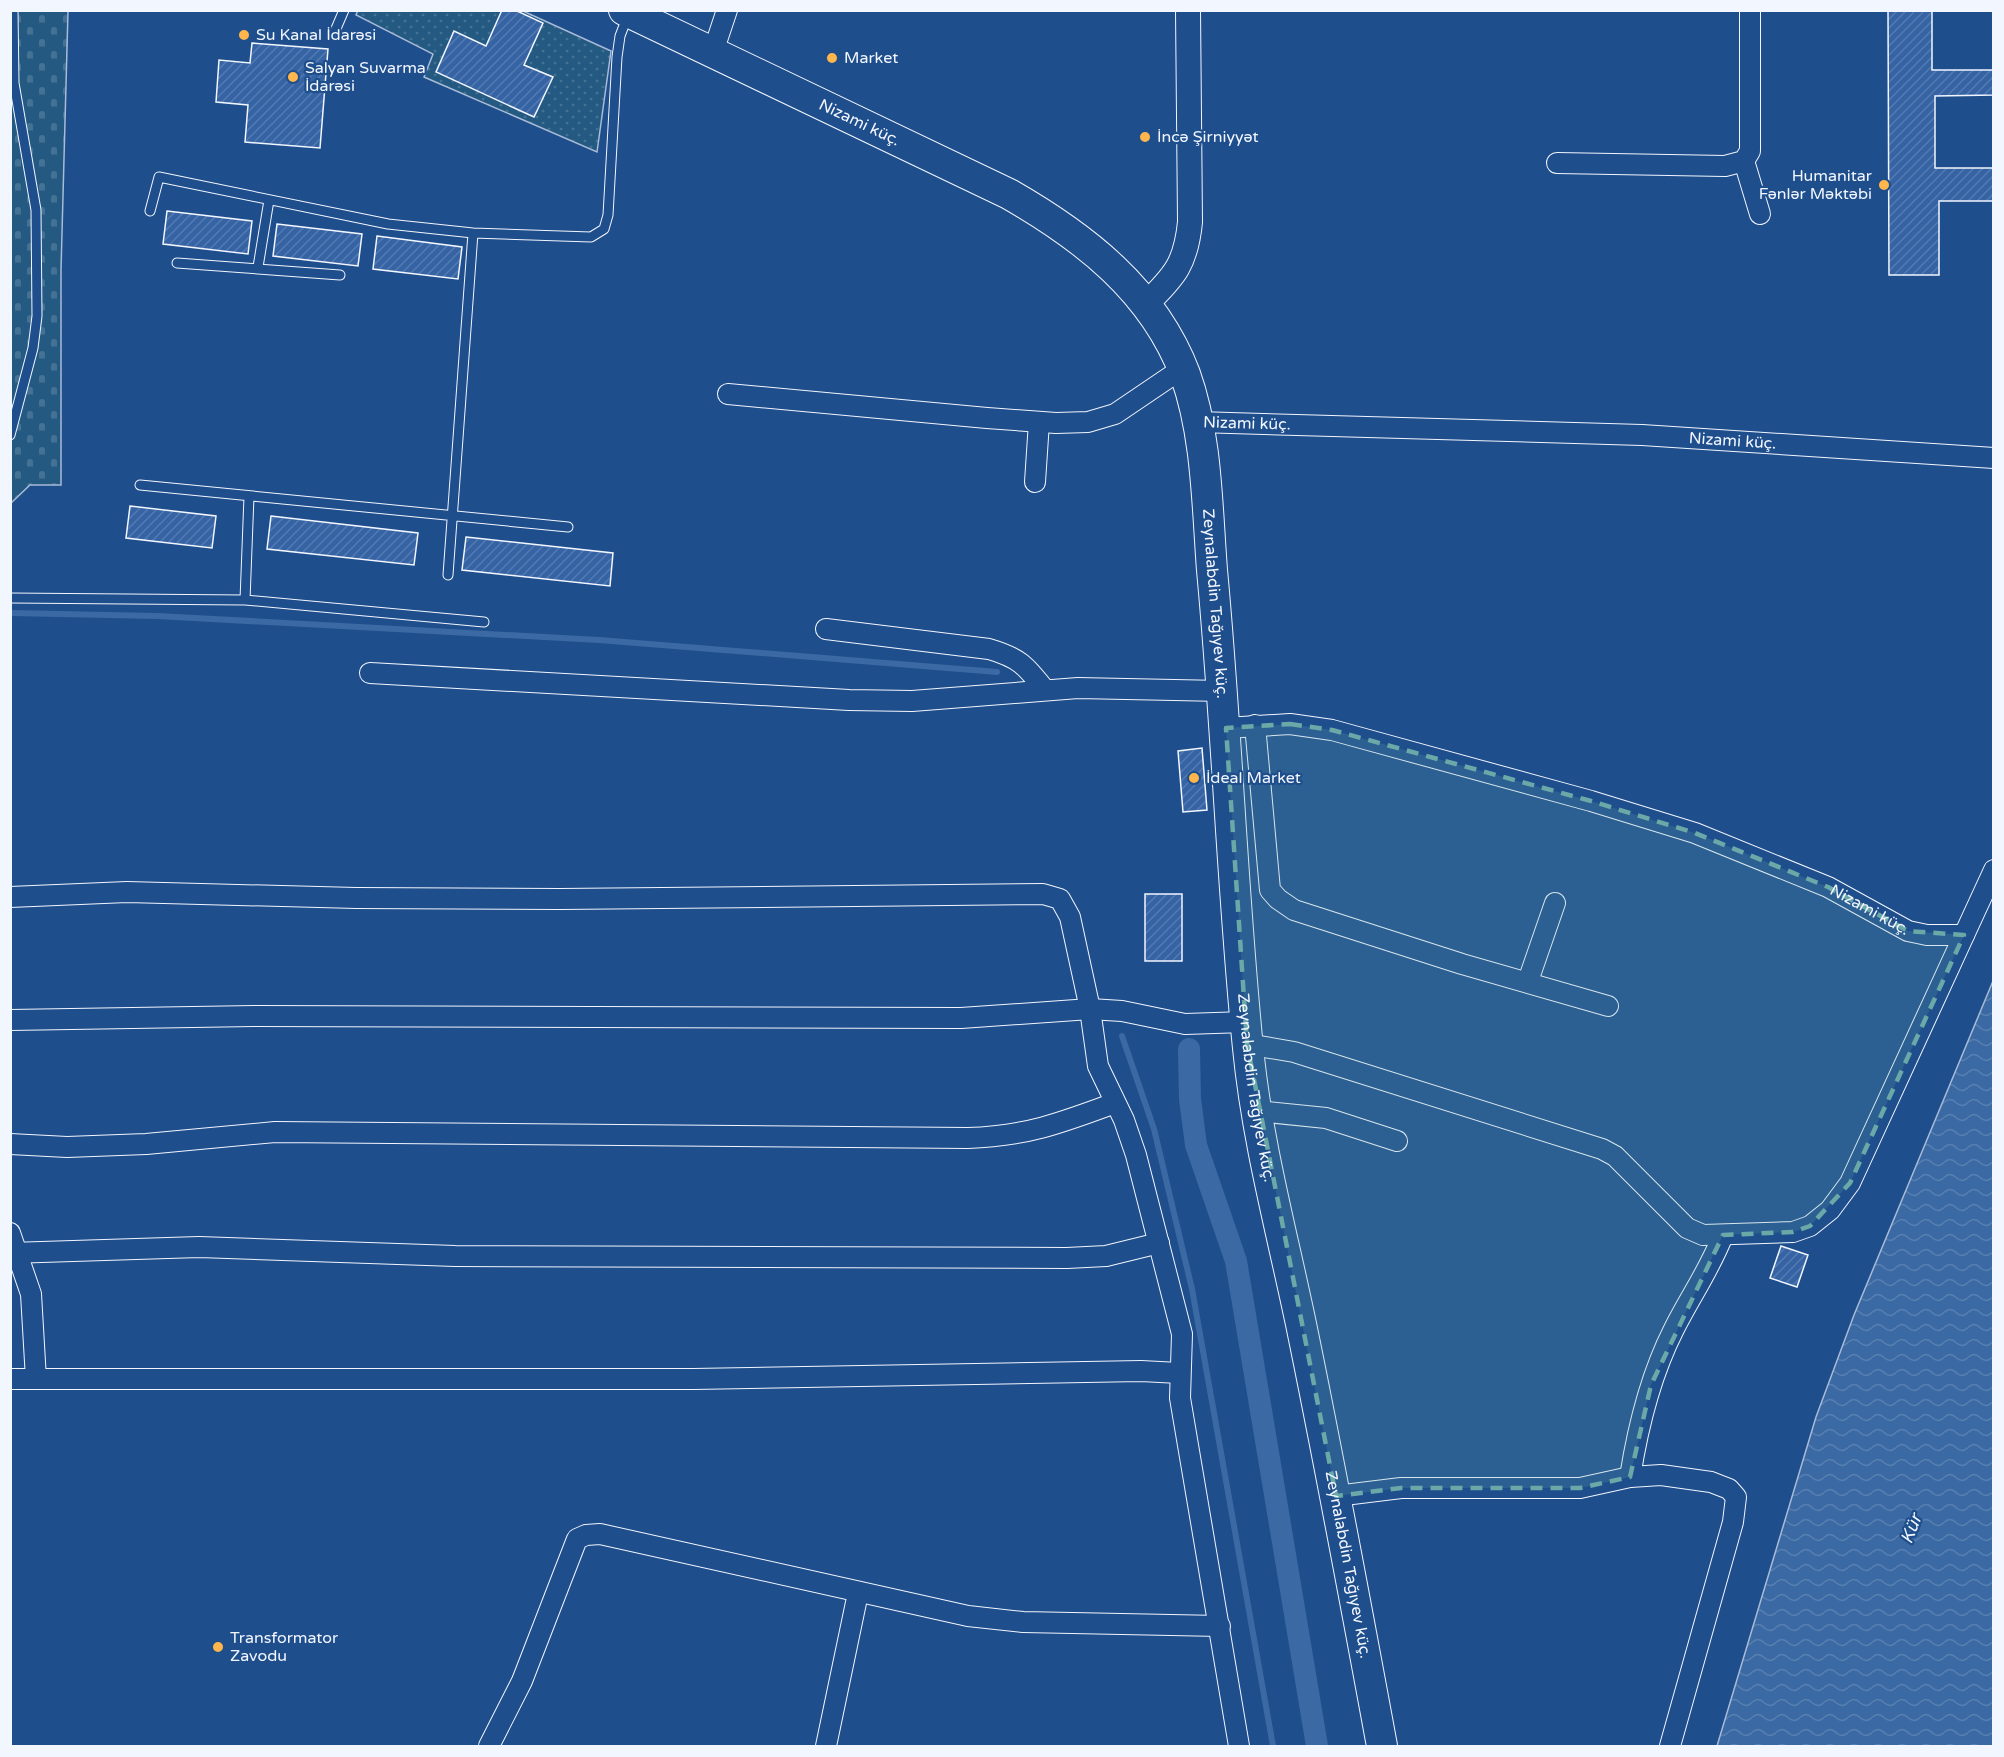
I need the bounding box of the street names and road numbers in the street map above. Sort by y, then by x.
street label: Nizami küç. [816,95,903,150]
street label: Nizami küç. [1203,412,1291,435]
street label: Nizami küç. [1688,428,1777,454]
street label: Zeynalabdin Tağıyev küç. [1198,508,1232,699]
street label: Nizami küç. [1826,880,1913,940]
street label: Zeynalabdin Tağıyev küç. [1233,993,1280,1184]
street label: Zeynalabdin Tağıyev küç. [1321,1469,1376,1660]

